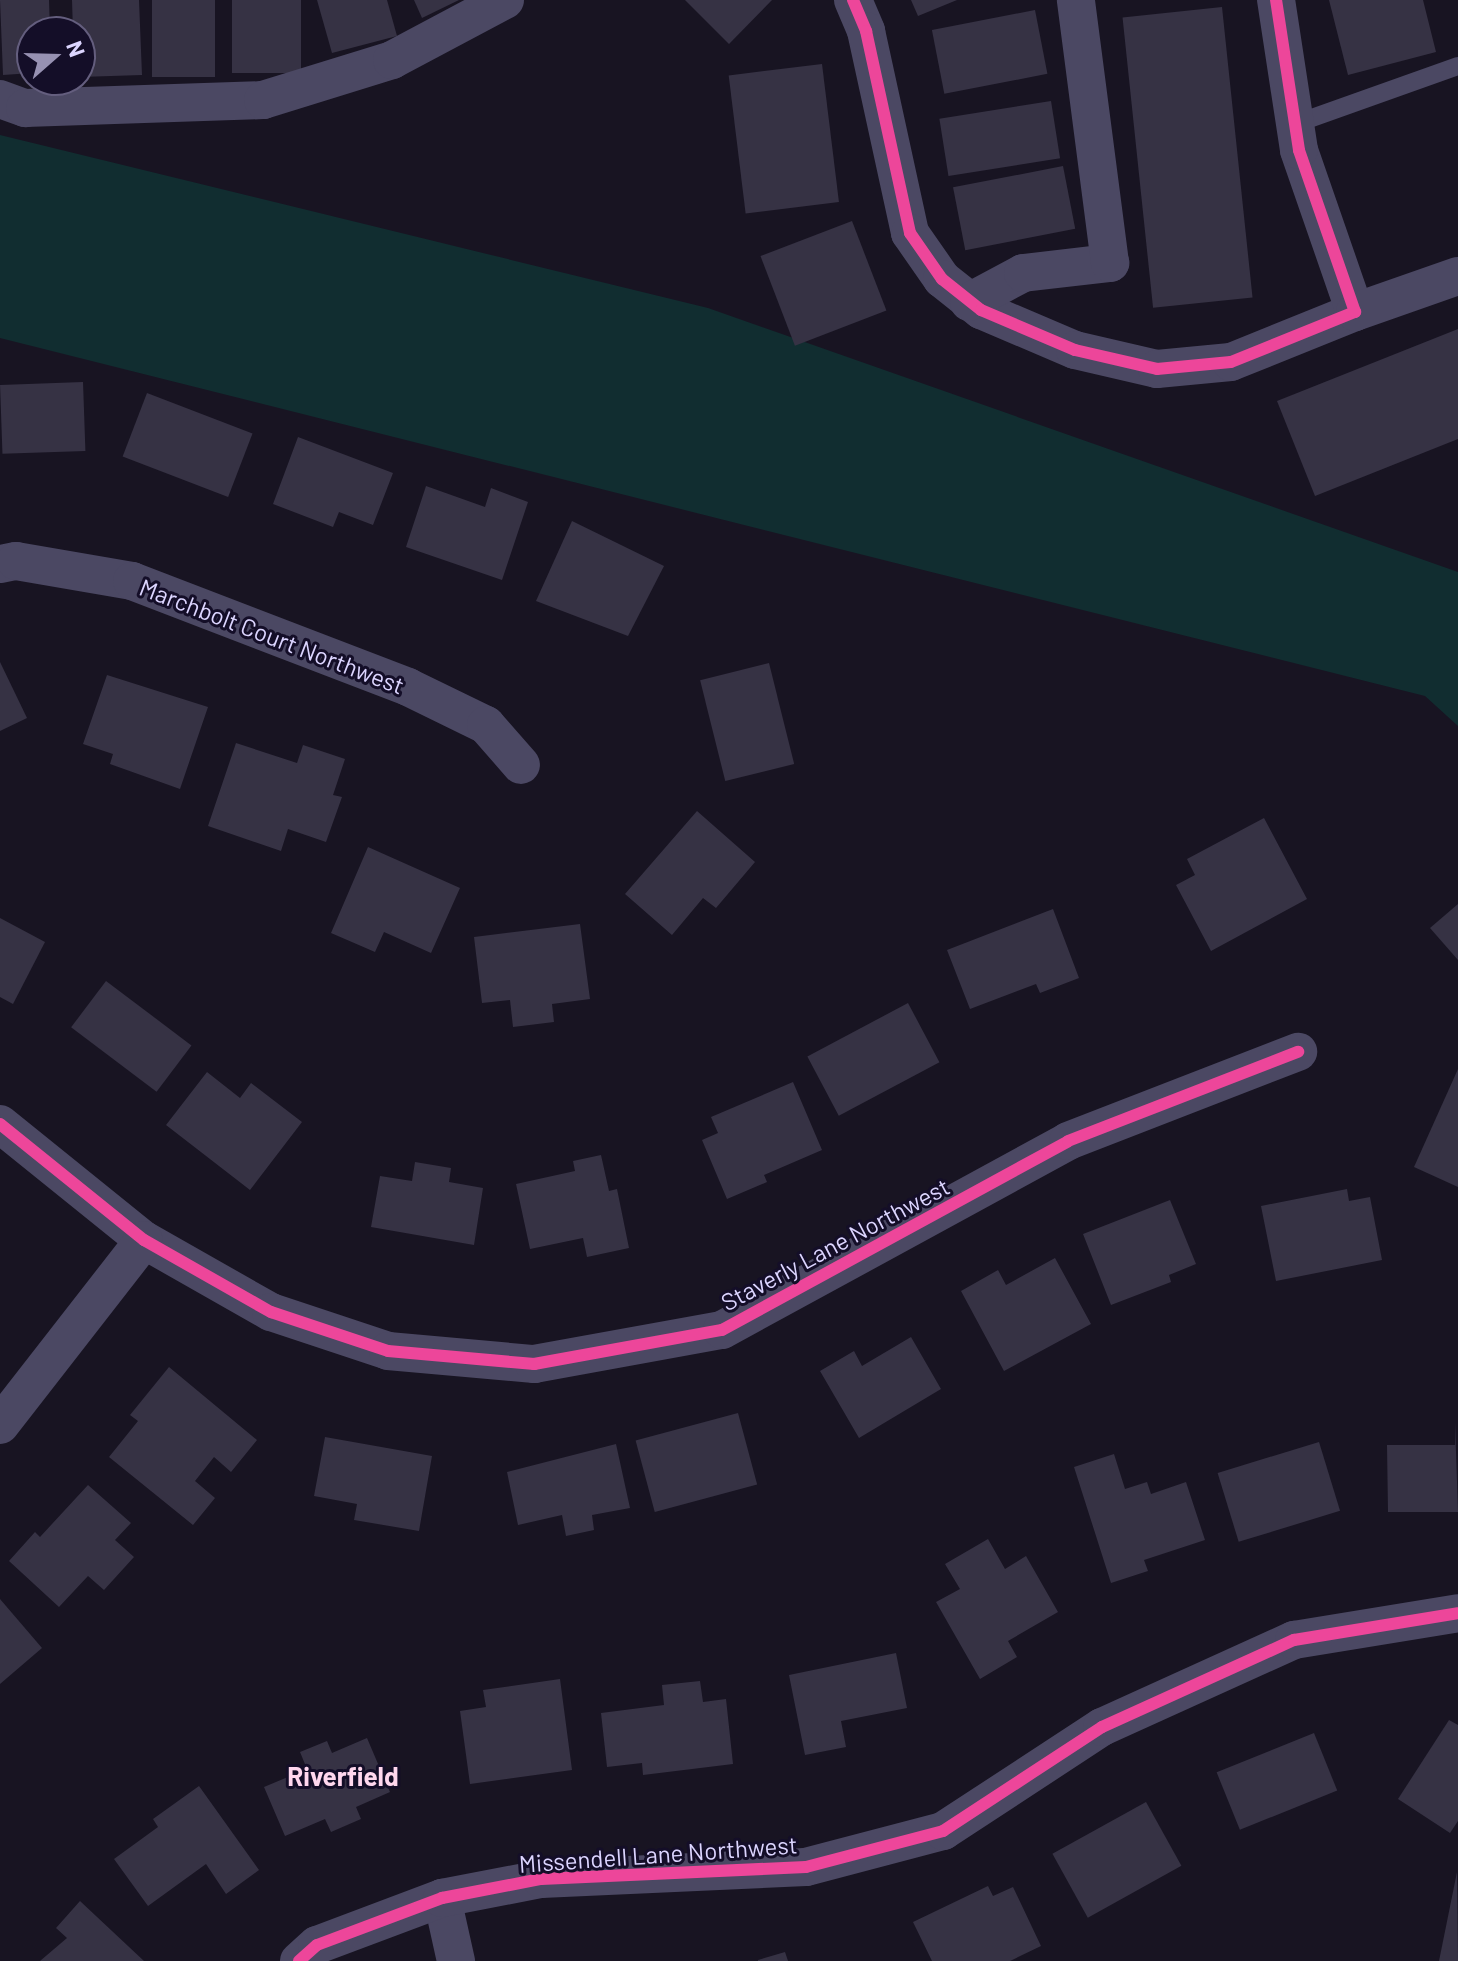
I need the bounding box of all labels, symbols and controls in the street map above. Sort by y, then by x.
north arrow [16,16,96,96]
text: N [62,37,91,60]
street label: Marchbolt Court Northwest [136,572,408,700]
street label: Staverly Lane Northwest [716,1172,954,1316]
district label: Riverfield [287,1760,399,1792]
street label: Missendell Lane Northwest [518,1830,798,1878]

